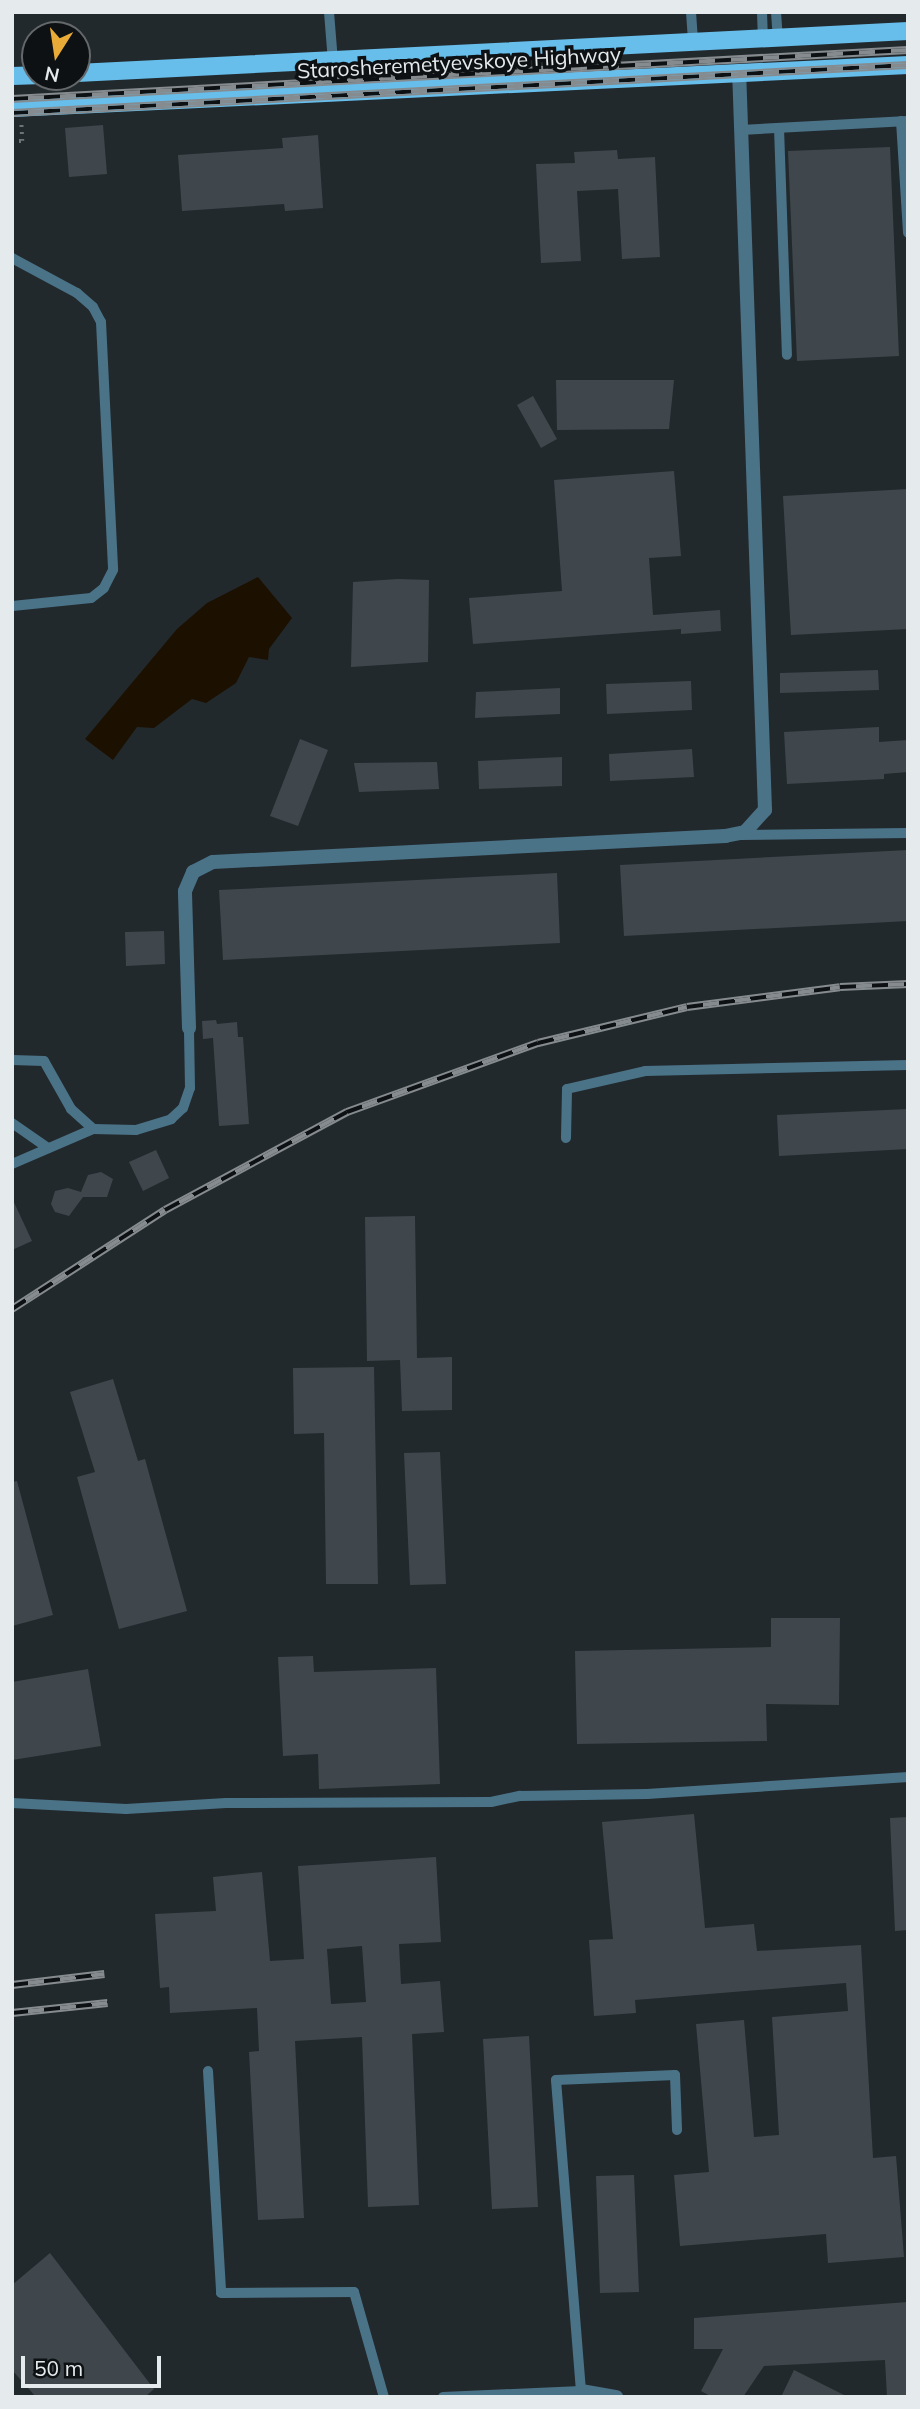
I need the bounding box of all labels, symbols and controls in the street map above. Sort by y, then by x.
north arrow [21,21,91,91]
street label: Starosheremetyevskoye Highway [296,41,622,83]
text: N [43,61,62,88]
scale bar [24,2342,164,2386]
text: 50 m [34,2355,83,2381]

